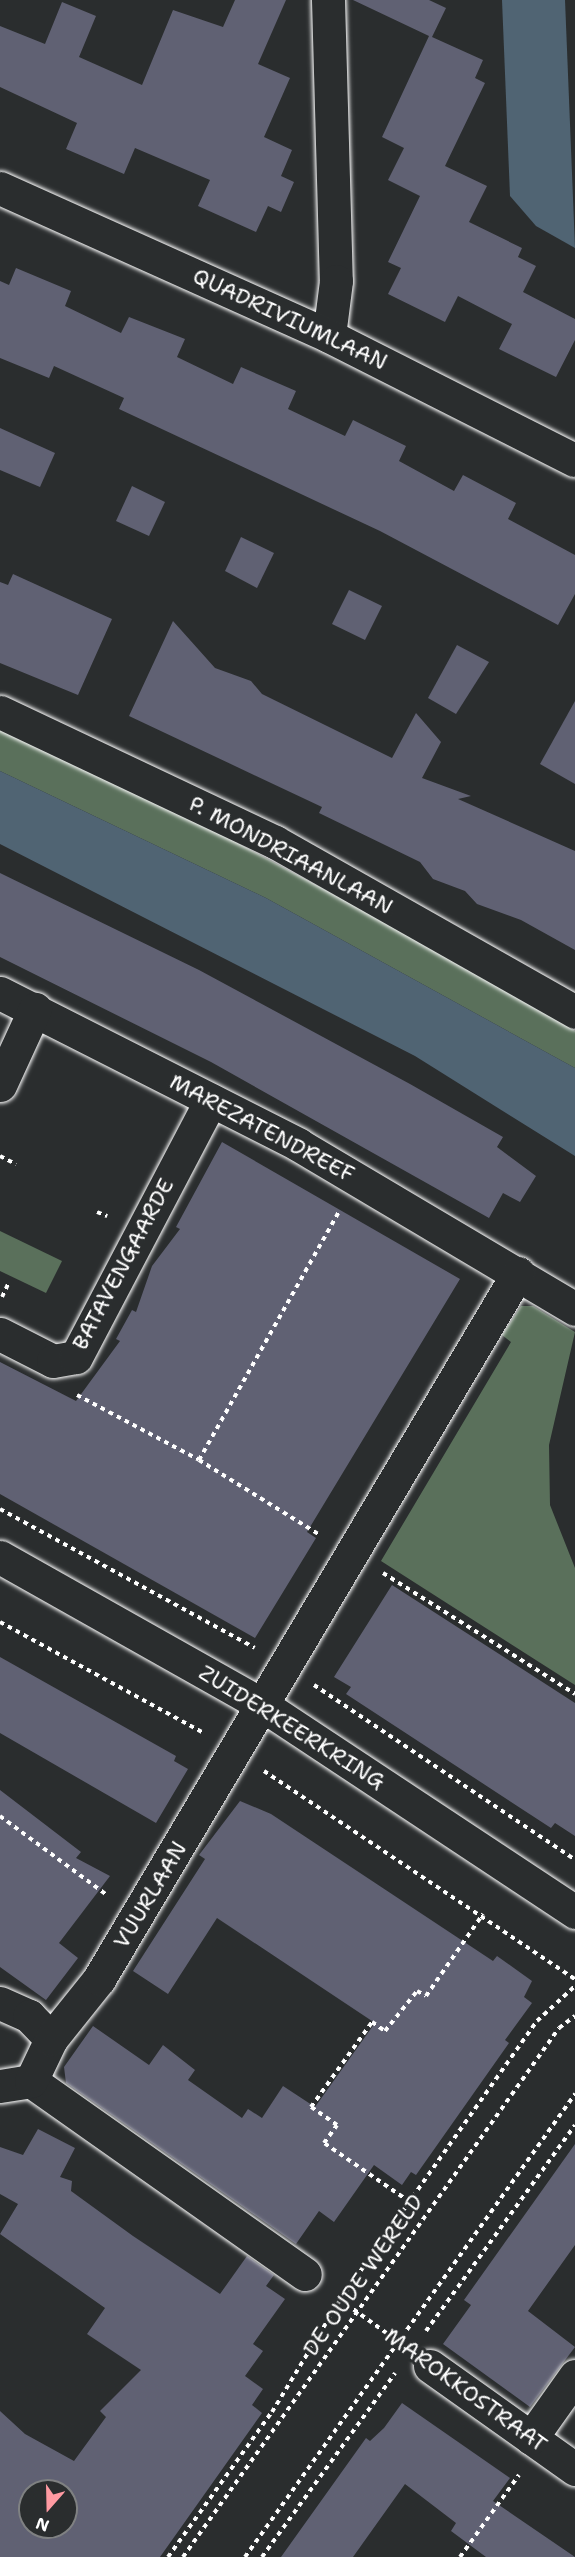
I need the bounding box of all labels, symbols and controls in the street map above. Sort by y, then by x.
street label: QUADRIVIUMLAAN [189,262,391,376]
street label: P. MONDRIAANLAAN [185,790,397,920]
street label: MAREZATENDREEF [165,1068,359,1188]
street label: BATAVENGAARDE [67,1174,179,1354]
street label: ZUIDERKEERKRING [194,1659,390,1795]
street label: VUURLAAN [108,1837,192,1953]
street label: DE OUDE WERELD [297,2189,429,2361]
street label: MAROKKOSTRAAT [380,2322,552,2458]
north arrow [18,2479,78,2539]
text: N [33,2512,52,2537]

